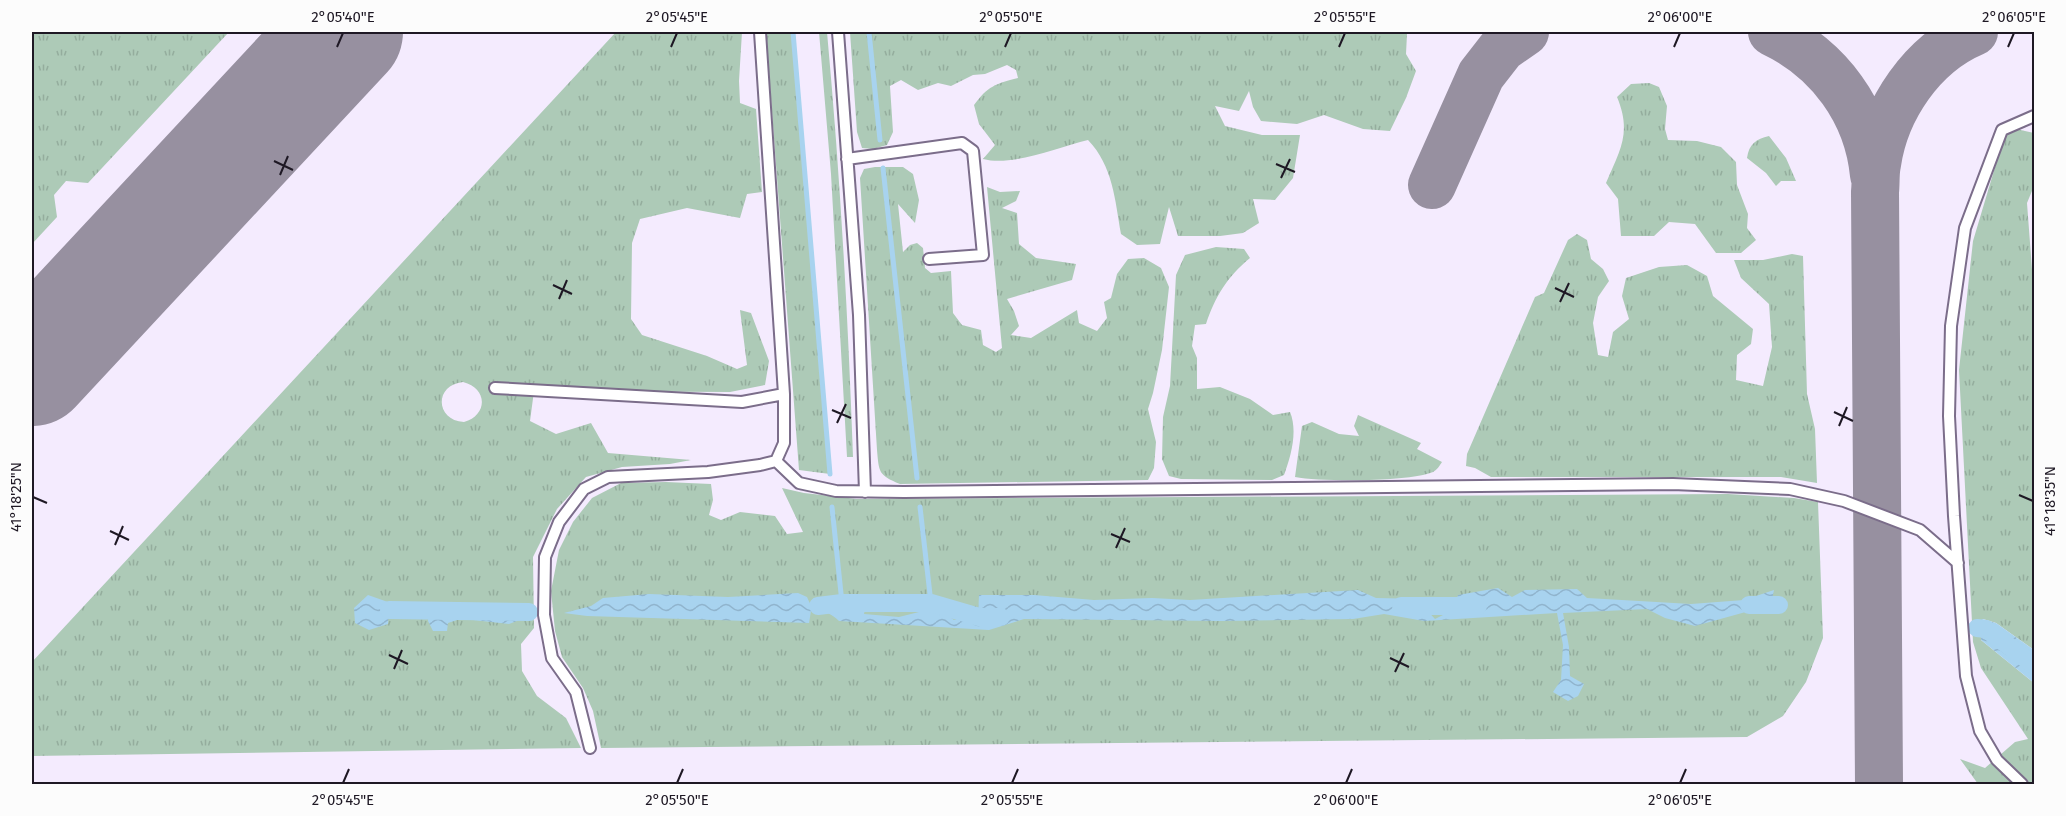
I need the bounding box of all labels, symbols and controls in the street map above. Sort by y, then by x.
text: 2°05'40"E [311,8,375,26]
text: 2°05'45"E [646,8,708,26]
text: 2°05'50"E [979,8,1043,26]
text: 2°05'55"E [1314,8,1376,26]
text: 2°06'00"E [1647,8,1713,26]
text: 2°06'05"E [1982,8,2046,26]
text: 41°18'25"N [7,462,25,532]
text: 41°18'35"N [2041,466,2059,536]
text: 2°05'45"E [312,791,374,809]
text: 2°05'50"E [645,791,709,809]
text: 2°05'55"E [981,791,1043,809]
text: 2°06'00"E [1313,791,1379,809]
text: 2°06'05"E [1648,791,1712,809]

